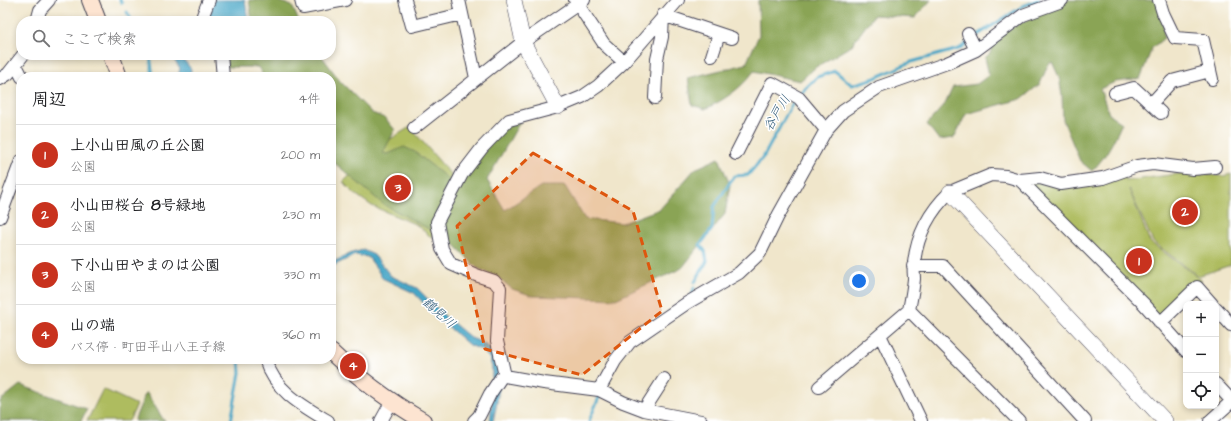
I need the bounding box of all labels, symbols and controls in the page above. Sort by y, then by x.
search box [16,16,336,60]
icon: search [30,27,52,49]
text: ここで検索 [62,29,137,50]
text: 周辺 [32,88,66,112]
text: 4件 [298,90,320,108]
water label: 谷戸川 [759,92,795,134]
text: 上小山田風の丘公園 [70,135,205,156]
text: 1 [44,146,46,164]
text: 200 m [281,146,320,164]
text: 公園 [70,158,96,176]
pin: 3 [385,173,411,203]
text: 小山田桜台 8号緑地 [70,195,206,216]
pin: 2 [1172,197,1198,227]
text: 2 [41,206,49,224]
text: 230 m [282,206,320,224]
text: 公園 [70,218,96,236]
pin: 1 [1126,246,1152,276]
text: 下小山田やまのは公園 [70,255,220,276]
text: 3 [42,266,48,284]
text: 330 m [283,266,320,284]
your location [849,271,869,291]
text: 公園 [70,278,96,296]
water label: 鶴見川 [418,293,460,333]
map controls [1183,301,1219,409]
button: + [1183,301,1219,337]
text: 山の端 [70,315,115,336]
text: 4 [41,326,49,344]
text: 360 m [282,326,320,344]
button: − [1183,337,1219,373]
text: バス停 · 町田平山八王子線 [70,338,225,356]
pin: 4 [340,351,366,381]
button: locate [1183,373,1219,409]

